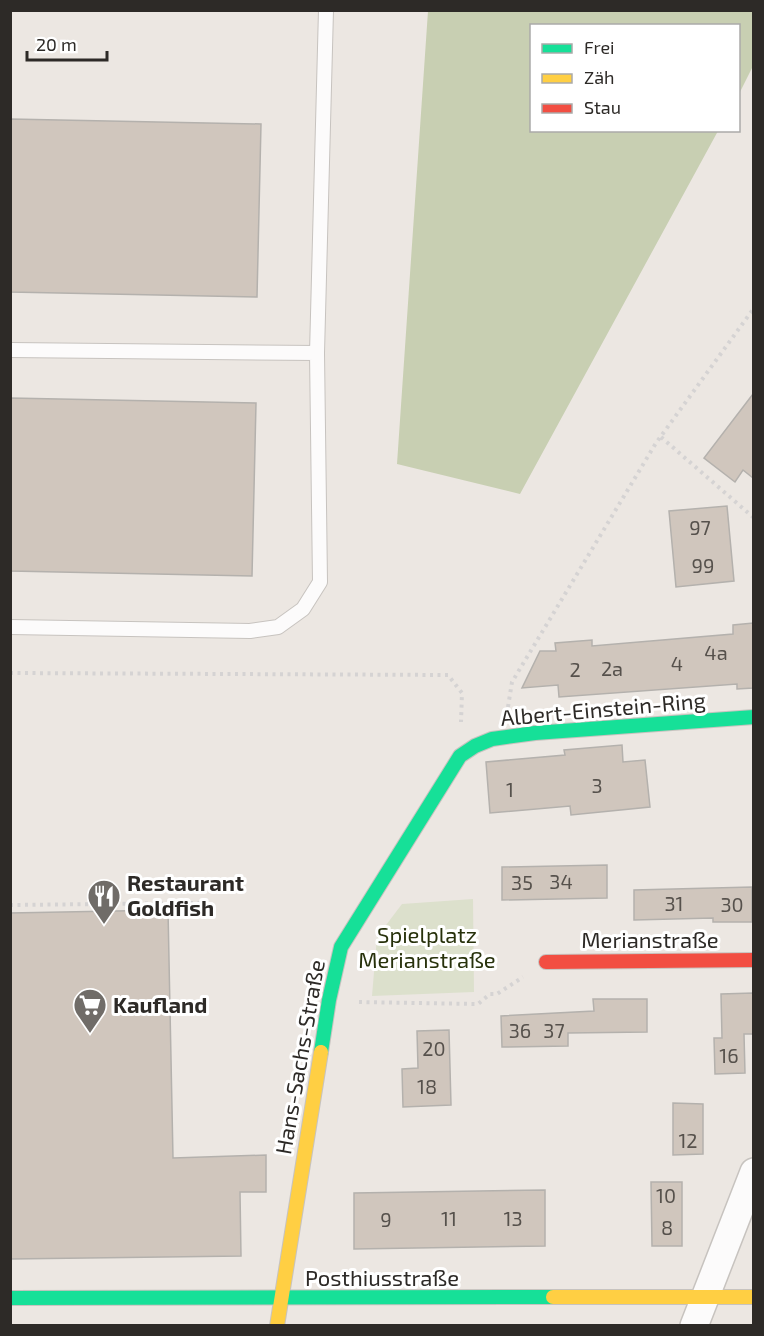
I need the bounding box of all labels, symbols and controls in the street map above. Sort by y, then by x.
scale bar [27,24,106,62]
legend [530,24,740,132]
text: 20 m [36,33,77,55]
text: Frei [584,36,615,58]
text: Zäh [584,66,615,88]
text: Stau [584,96,621,118]
house number: 97 [689,515,711,539]
house number: 99 [692,553,714,577]
house number: 4a [704,640,728,664]
house number: 4 [671,651,683,675]
house number: 2a [601,656,623,680]
house number: 2 [569,657,581,681]
street label: Albert-Einstein-Ring [499,686,707,730]
house number: 3 [591,773,603,797]
house number: 1 [506,777,514,801]
place label: Restaurant Goldfish [127,869,244,920]
house number: 34 [549,869,573,893]
house number: 35 [511,870,533,894]
restaurant icon: Restaurant Goldfish [86,878,122,925]
house number: 31 [664,891,684,915]
house number: 30 [720,892,744,916]
park label: Spielplatz Merianstraße [358,921,496,972]
street label: Merianstraße [581,926,719,952]
street label: Hans-Sachs-Straße [269,957,329,1156]
supermarket icon: Kaufland [72,987,108,1034]
place label: Kaufland [113,991,207,1017]
house number: 36 [509,1018,531,1042]
house number: 37 [543,1018,565,1042]
house number: 20 [422,1036,446,1060]
house number: 16 [719,1043,739,1067]
house number: 18 [417,1074,437,1098]
house number: 12 [678,1128,698,1152]
house number: 10 [656,1183,676,1207]
house number: 11 [441,1206,457,1230]
house number: 13 [503,1206,523,1230]
house number: 9 [380,1207,392,1231]
house number: 8 [661,1215,673,1239]
street label: Posthiusstraße [305,1264,459,1290]

